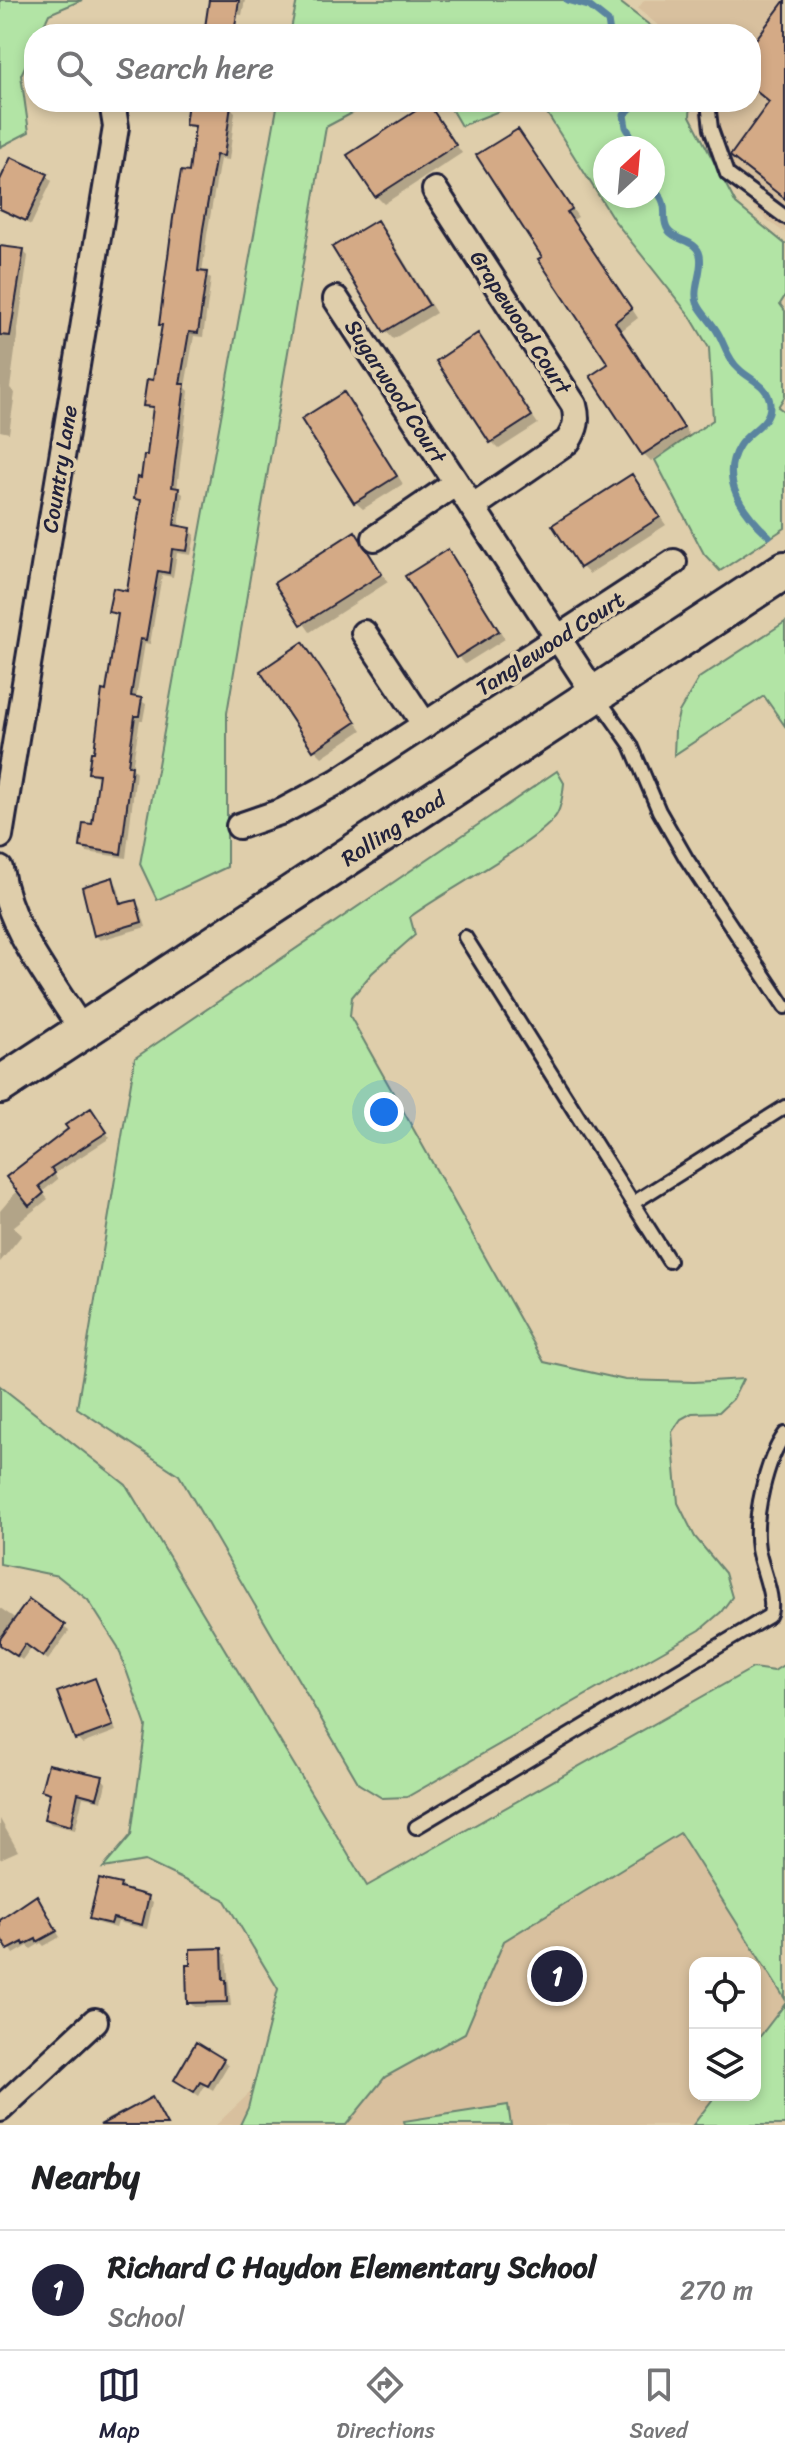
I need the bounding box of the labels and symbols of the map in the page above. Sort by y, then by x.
north arrow [593,136,665,208]
street label: Grapewood Court [459,242,583,403]
street label: Sugarwood Court [334,311,458,472]
street label: Country Lane [30,402,89,536]
street label: Tanglewood Court [468,580,633,707]
street label: Rolling Road [333,779,455,877]
your location [364,1092,404,1132]
pin: 1 [531,1946,583,2006]

